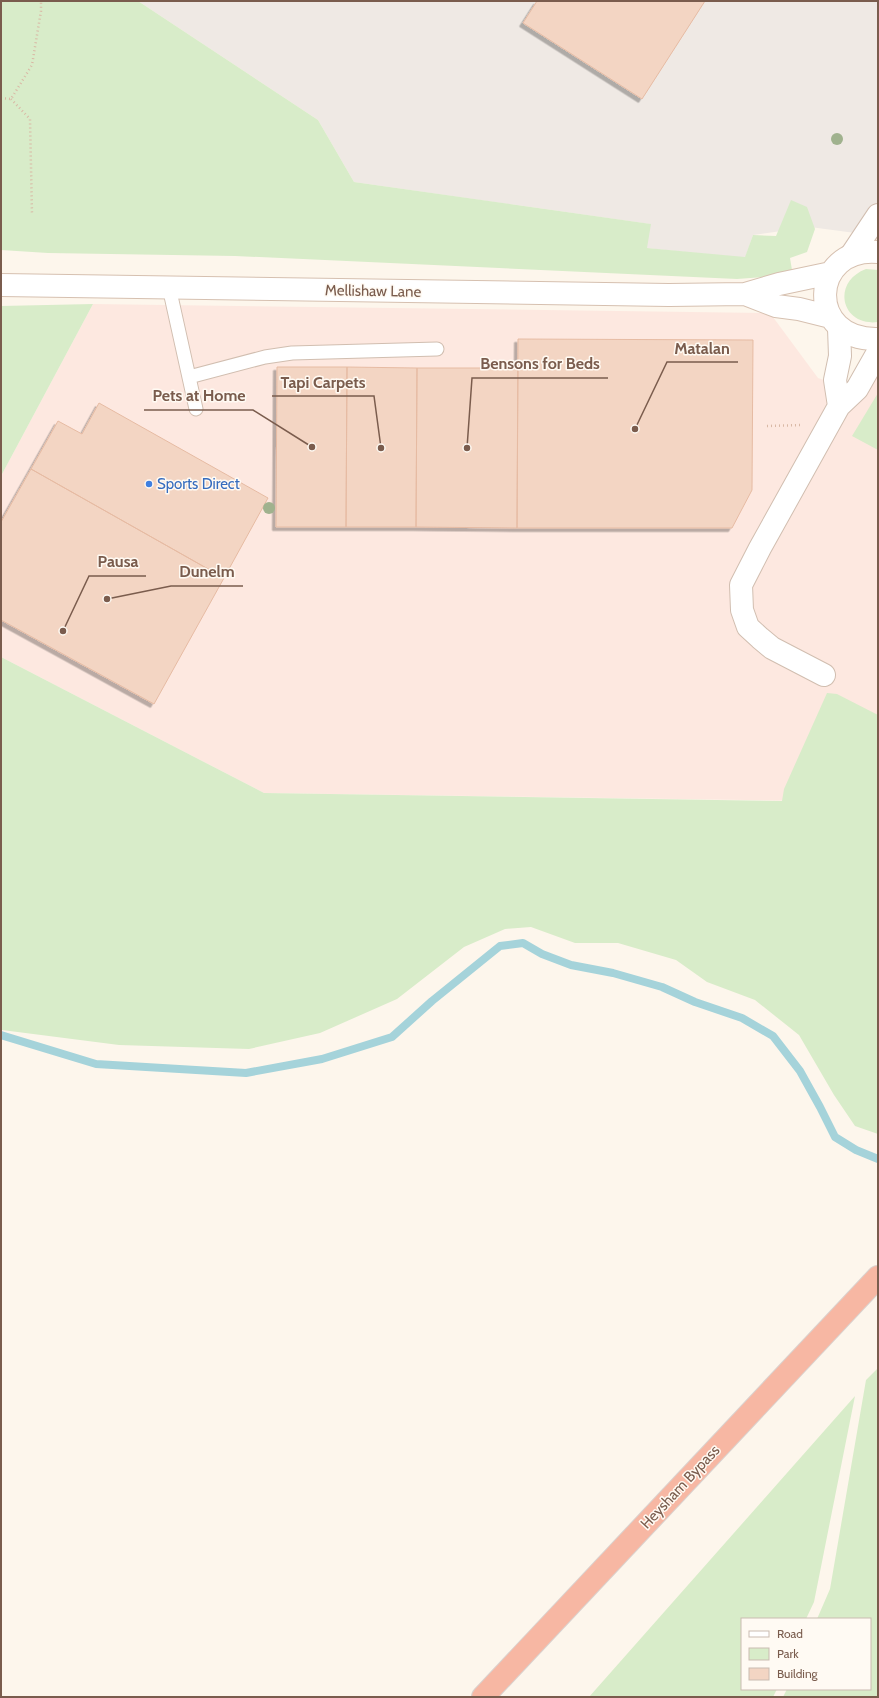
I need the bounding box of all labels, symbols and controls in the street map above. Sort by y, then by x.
street label: Mellishaw Lane [325,281,422,301]
callout: Matalan [667,334,738,362]
text: Matalan [674,339,730,358]
callout: Bensons for Beds [472,350,608,378]
text: Bensons for Beds [480,354,600,373]
callout: Tapi Carpets [272,368,374,396]
text: Tapi Carpets [280,373,366,392]
callout: Pets at Home [144,382,253,410]
text: Pets at Home [152,386,246,405]
place label: Sports Direct [157,475,240,493]
marker: Sports Direct [144,479,154,489]
callout: Pausa [89,548,146,576]
text: Pausa [98,552,138,571]
callout: Dunelm [171,558,243,586]
text: Dunelm [179,562,235,581]
street label: Heysham Bypass [637,1441,723,1533]
legend [741,1618,871,1690]
text: Road [777,1626,803,1641]
text: Park [777,1646,799,1661]
text: Building [777,1666,819,1681]

